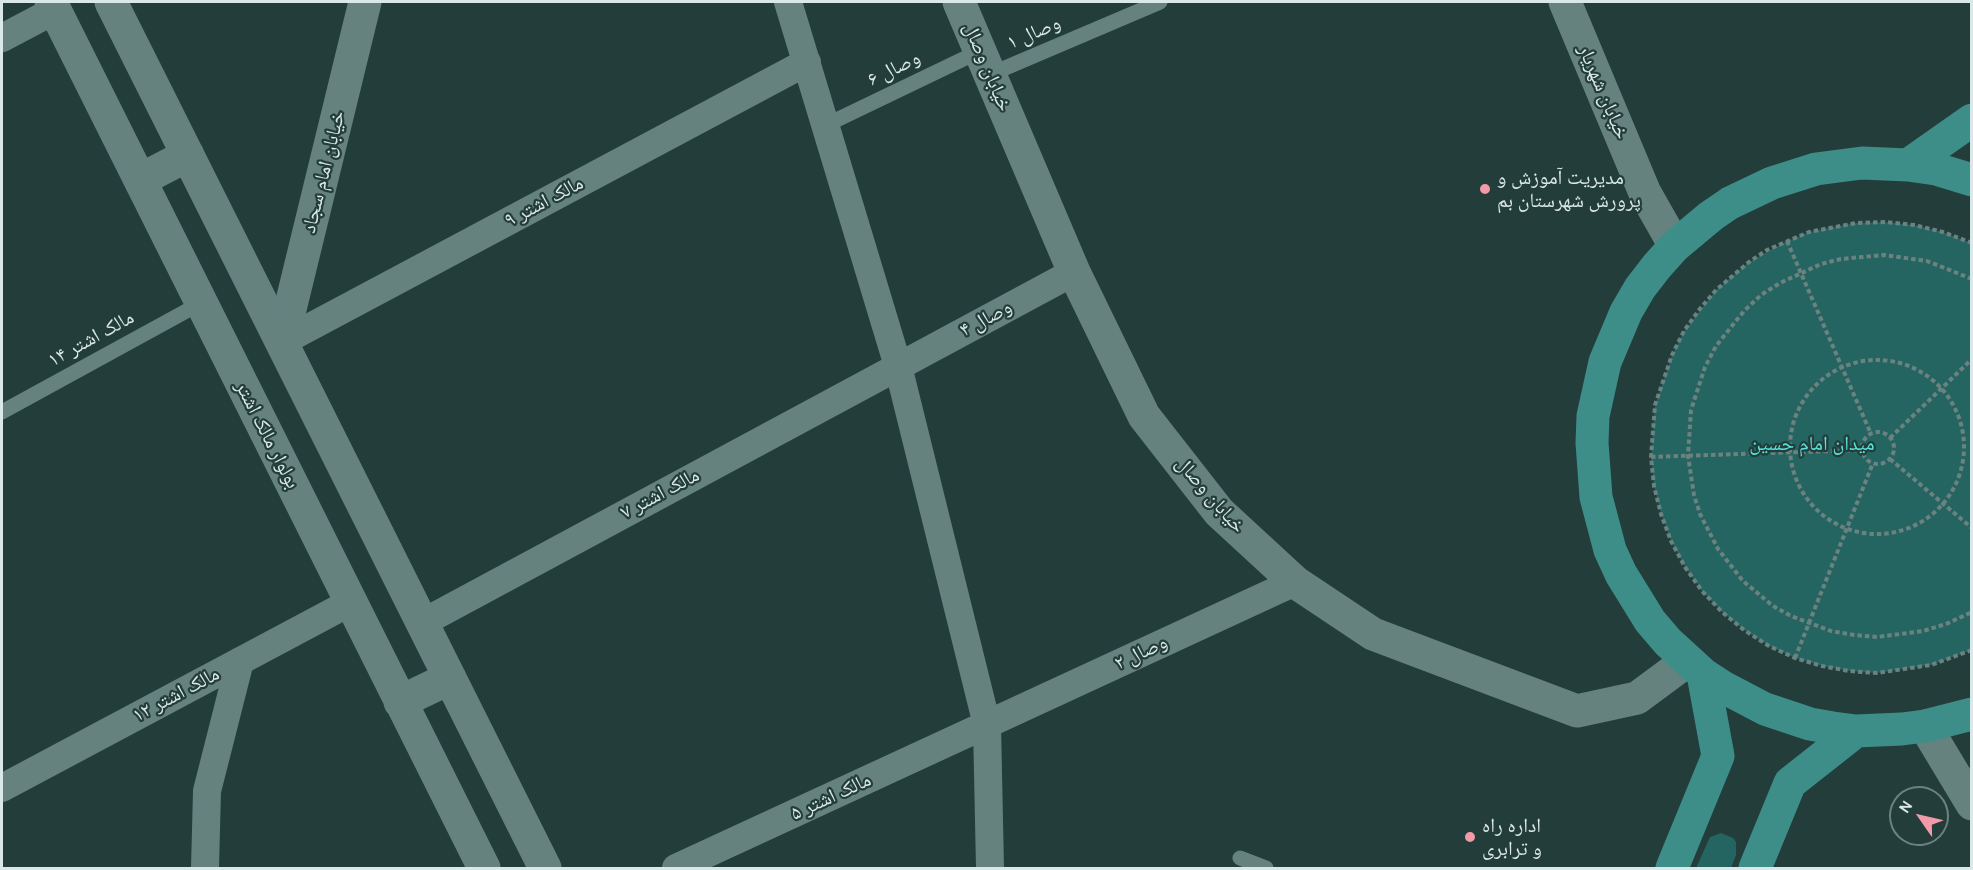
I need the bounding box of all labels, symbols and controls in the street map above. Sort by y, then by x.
street label: وصال ۱ [1004,11,1064,55]
street label: خیابان وصال [958,19,1016,115]
street label: خیابان شهریار [1572,41,1634,143]
street label: وصال ۶ [864,46,924,92]
street label: خیابان امام سجاد [297,108,351,236]
place label: مدیریت آموزش و پرورش شهرستان بم [1497,166,1641,213]
street label: مالک اشتر ۹ [501,171,587,233]
marker: مدیریت آموزش و پرورش شهرستان بم [1478,182,1492,196]
street label: وصال ۴ [956,295,1016,343]
street label: مالک اشتر ۱۴ [44,306,138,372]
street label: بولوار مالک اشتر [230,377,304,493]
park label: میدان امام حسین [1749,432,1875,456]
street label: خیابان وصال [1170,452,1250,538]
street label: مالک اشتر ۷ [617,463,703,525]
street label: وصال ۲ [1111,630,1171,676]
street label: مالک اشتر ۱۲ [129,662,223,728]
street label: مالک اشتر ۵ [787,768,875,826]
north arrow [1889,786,1949,846]
text: N [1894,797,1916,817]
place label: اداره راه و ترابری [1482,814,1542,861]
marker: اداره راه و ترابری [1463,830,1477,844]

